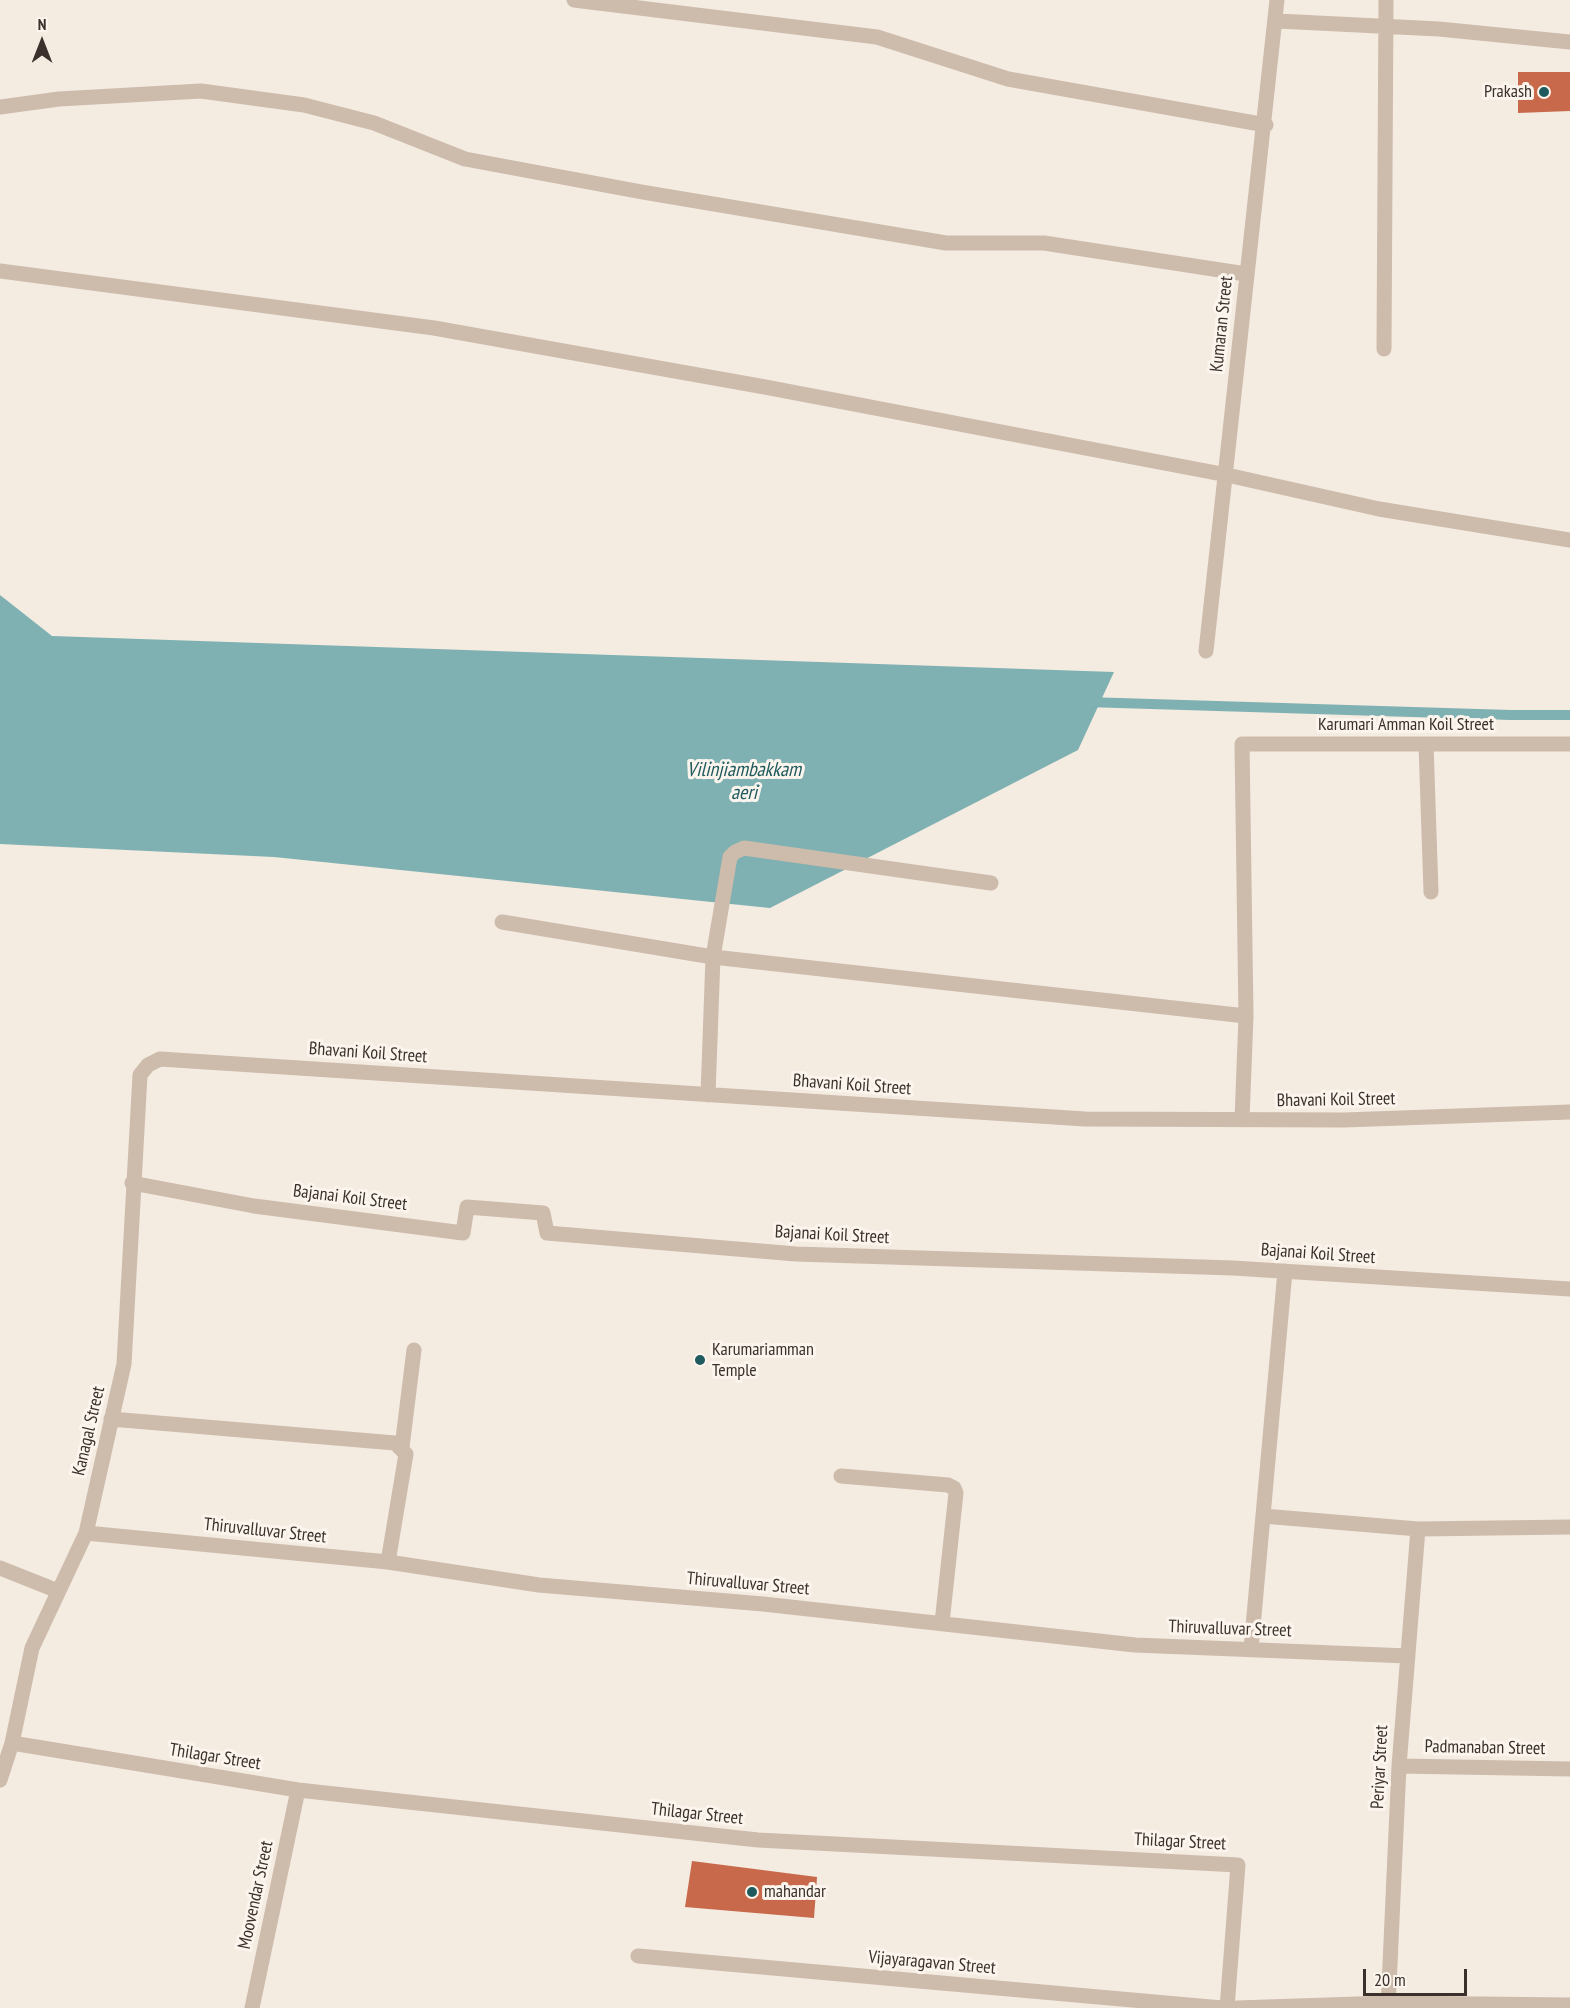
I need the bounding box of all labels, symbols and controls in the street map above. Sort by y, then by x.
north arrow [12,12,72,72]
text: N [38,14,46,34]
place label: Prakash [1484,81,1532,103]
marker: Prakash [1537,85,1551,99]
street label: Kumaran Street [1206,275,1238,373]
street label: Karumari Amman Koil Street [1318,714,1494,736]
water label: Vilinjiambakkam aeri [687,758,801,805]
street label: Bhavani Koil Street [308,1038,428,1068]
street label: Bhavani Koil Street [792,1070,912,1100]
street label: Bhavani Koil Street [1277,1088,1395,1112]
street label: Bajanai Koil Street [292,1180,408,1216]
street label: Bajanai Koil Street [774,1221,890,1249]
street label: Bajanai Koil Street [1260,1239,1376,1269]
place label: Karumariamman Temple [712,1339,814,1382]
marker: Karumariamman Temple [693,1353,707,1367]
street label: Kanagal Street [68,1384,110,1478]
street label: Thiruvalluvar Street [203,1514,327,1548]
street label: Thiruvalluvar Street [686,1568,810,1600]
street label: Thiruvalluvar Street [1168,1616,1292,1642]
street label: Periyar Street [1367,1725,1393,1809]
street label: Padmanaban Street [1425,1736,1545,1760]
street label: Thilagar Street [168,1739,262,1775]
street label: Thilagar Street [650,1798,744,1830]
street label: Thilagar Street [1133,1829,1227,1855]
street label: Moovendar Street [234,1839,278,1951]
place label: mahandar [764,1881,826,1903]
marker: mahandar [745,1885,759,1899]
street label: Vijayaragavan Street [868,1947,996,1979]
scale bar [1366,1957,1470,1995]
text: 20 m [1374,1968,1406,1991]

